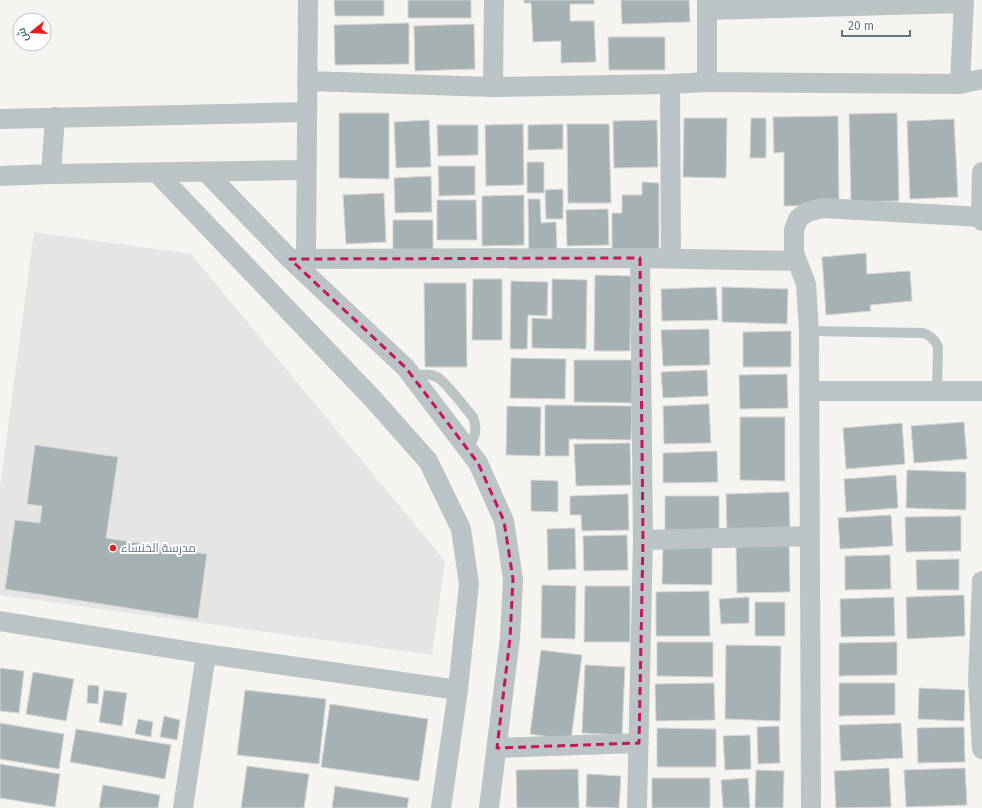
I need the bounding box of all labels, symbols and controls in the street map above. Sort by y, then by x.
north arrow [12,12,52,52]
scale bar [842,12,910,38]
text: 20 m [848,19,874,33]
text: ش [15,26,31,44]
place label: مدرسة الخنساء [121,541,196,555]
marker: مدرسة الخنساء [108,543,118,553]

